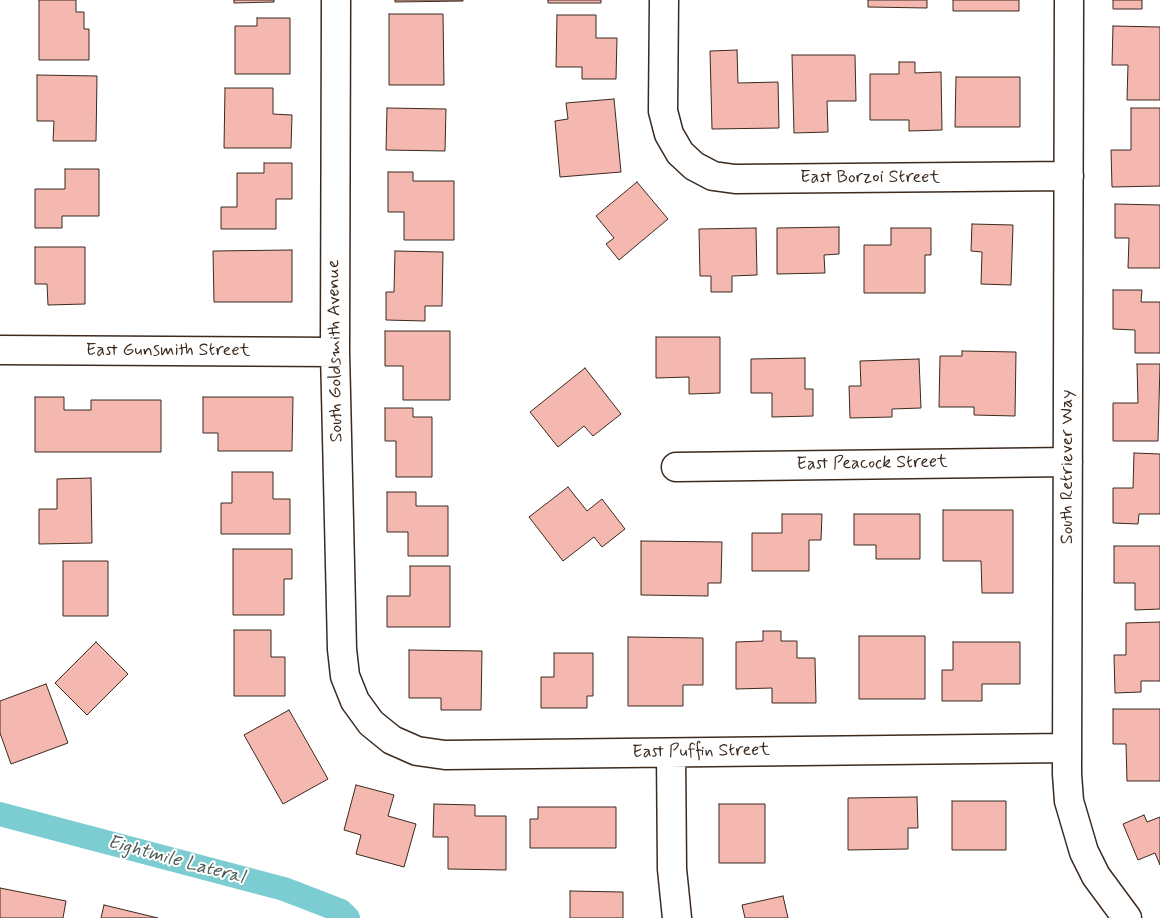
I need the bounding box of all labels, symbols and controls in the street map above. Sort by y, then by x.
street label: East Borzoi Street [800,167,940,189]
street label: South Goldsmith Avenue [324,259,348,443]
street label: East Gunsmith Street [86,340,250,362]
street label: South Retriever Way [1057,390,1079,544]
street label: East Peacock Street [796,452,948,476]
street label: East Puffin Street [632,740,770,764]
water label: Eightmile Lateral [105,832,247,890]

